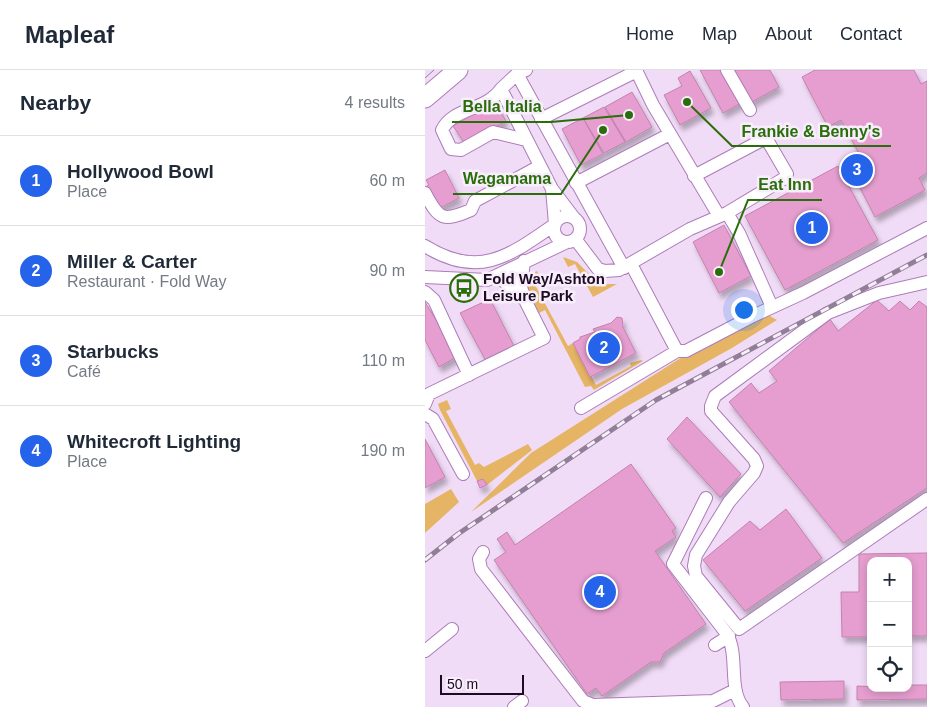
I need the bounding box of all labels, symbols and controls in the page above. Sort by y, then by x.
text: Mapleaf [25,21,114,48]
text: Home [626,24,674,44]
text: Map [702,24,737,44]
text: About [765,24,812,44]
text: Contact [840,24,902,44]
text: Nearby [20,91,91,114]
callout: Bella Italia [452,91,551,122]
text: 4 results [345,94,405,111]
text: Bella Italia [462,98,542,115]
callout: Frankie & Benny's [732,115,891,146]
text: Frankie & Benny's [742,123,881,140]
pin: 3 [841,151,873,189]
text: Hollywood Bowl [67,161,214,182]
callout: Wagamama [453,163,561,194]
callout: Eat Inn [748,169,822,200]
text: Wagamama [463,170,551,187]
text: 1 [32,172,40,189]
text: 60 m [369,172,405,189]
text: Eat Inn [758,176,812,193]
text: Place [67,183,107,200]
pin: 1 [796,209,828,247]
text: Miller & Carter [67,251,197,272]
text: 2 [32,262,40,279]
text: 90 m [369,262,405,279]
place label: Fold Way/Ashton Leisure Park [483,270,605,304]
text: Restaurant · Fold Way [67,273,226,290]
bus stop icon: Fold Way/Ashton Leisure Park [449,273,479,303]
your location [731,297,757,323]
pin: 2 [588,329,620,367]
text: Starbucks [67,341,159,362]
text: 3 [32,352,40,369]
text: 110 m [362,352,405,369]
text: Café [67,363,101,380]
text: Whitecroft Lighting [67,431,241,452]
text: 4 [32,442,40,459]
text: 190 m [361,442,405,459]
text: Place [67,453,107,470]
map controls [867,557,912,692]
button: + [867,557,912,602]
pin: 4 [584,573,616,611]
button: − [867,602,912,647]
button: locate [867,647,912,692]
scale bar [440,672,524,695]
text: 50 m [447,676,478,692]

